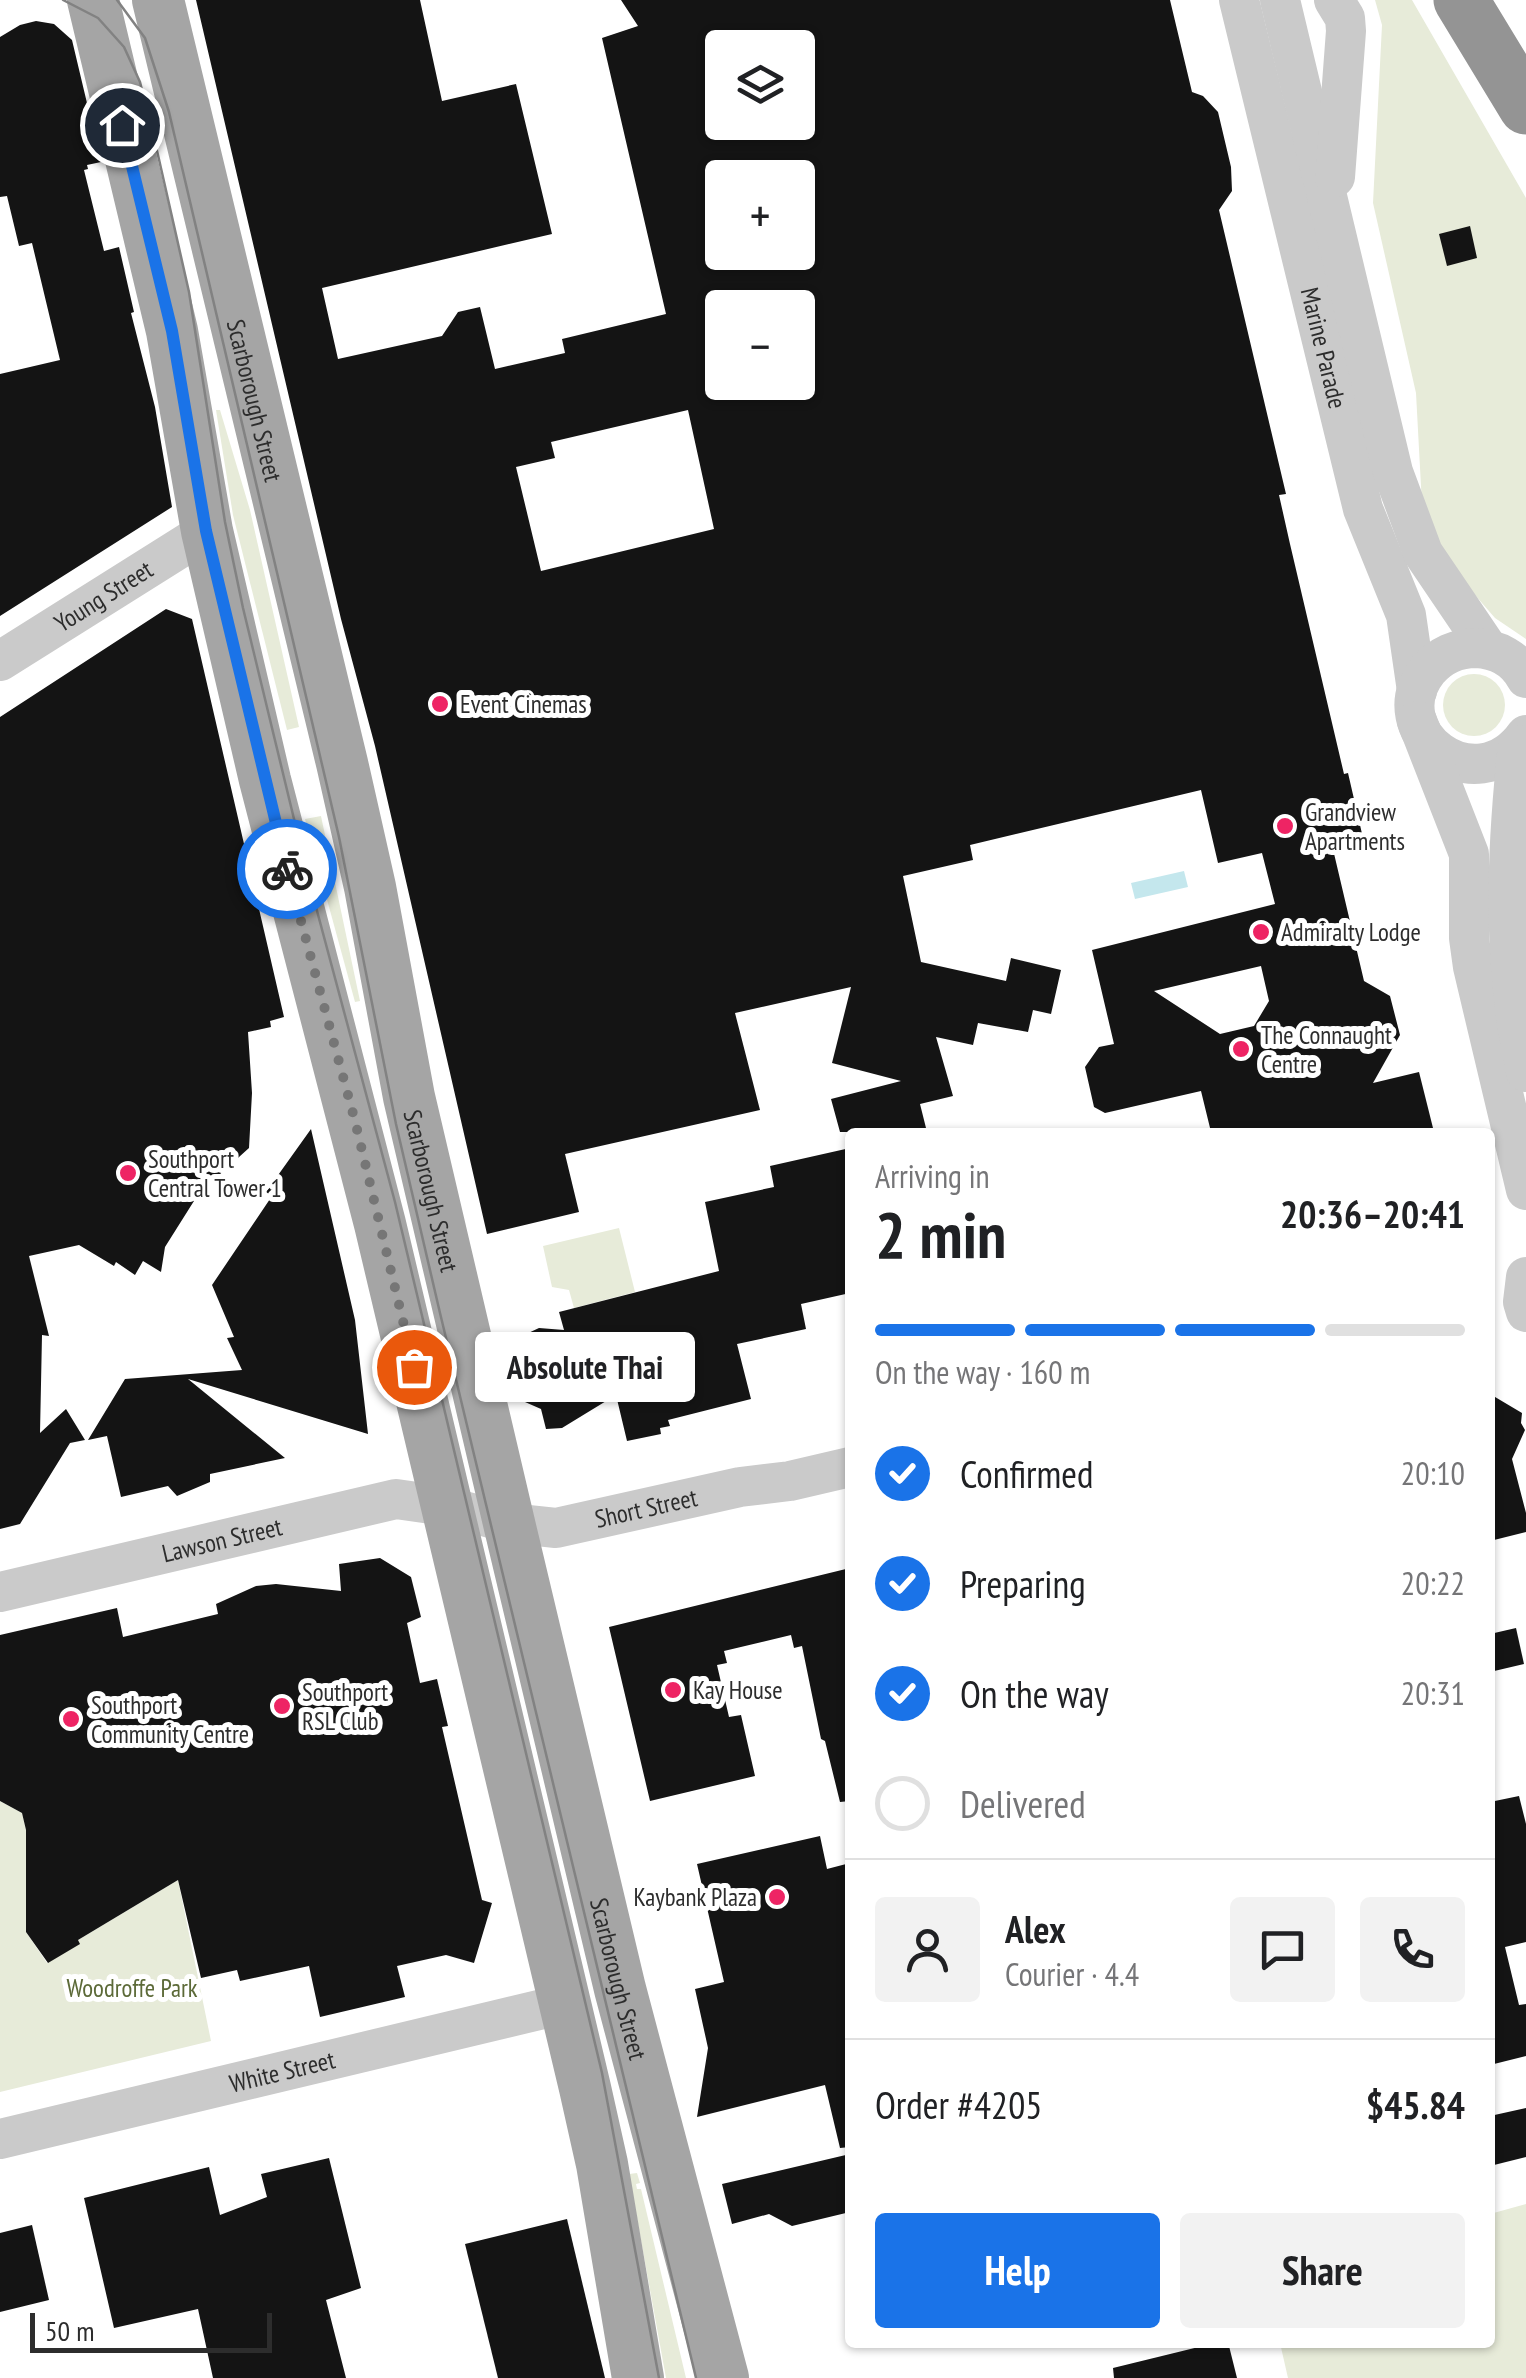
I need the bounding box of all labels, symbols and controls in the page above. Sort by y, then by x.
map controls [705,30,815,400]
button: layers [705,30,815,140]
pin [80,83,165,168]
icon: home [95,98,150,153]
button: + [705,160,815,270]
street label: Marine Parade [1294,284,1354,412]
button: − [705,290,815,400]
street label: Scarborough Street [220,316,290,485]
street label: Young Street [48,553,159,639]
place label: Event Cinemas [460,688,587,720]
marker: Event Cinemas [429,693,451,715]
place label: Grandview Apartments [1305,796,1405,857]
marker: Grandview Apartments [1274,815,1296,837]
courier [237,819,337,919]
icon: bike [260,842,315,897]
place label: Admiralty Lodge [1281,916,1421,948]
marker: Admiralty Lodge [1250,921,1272,943]
place label: The Connaught Centre [1261,1019,1392,1080]
marker: The Connaught Centre [1230,1038,1252,1060]
street label: Scarborough Street [397,1107,466,1275]
place label: Southport Central Tower 1 [148,1143,282,1204]
text: Arriving in [875,1155,990,1197]
marker: Southport Central Tower 1 [117,1162,139,1184]
text: 20:36–20:41 [1280,1189,1465,1238]
text: 2 min [875,1192,1006,1276]
pin [372,1325,457,1410]
callout: Absolute Thai [474,1332,694,1402]
icon: bag [387,1340,442,1395]
text: Absolute Thai [507,1346,663,1388]
text: On the way · 160 m [875,1351,1090,1393]
icon: check [875,1446,930,1501]
text: Confirmed [960,1449,1093,1498]
text: 20:10 [1401,1452,1465,1494]
street label: Short Street [592,1481,700,1535]
street label: Lawson Street [159,1510,285,1569]
icon: check [875,1556,930,1611]
text: Preparing [960,1559,1086,1608]
text: 20:22 [1401,1562,1465,1604]
icon: check [875,1666,930,1721]
text: On the way [960,1669,1108,1718]
text: 20:31 [1401,1672,1465,1714]
place label: Kay House [693,1674,783,1706]
place label: Southport RSL Club [302,1676,388,1737]
marker: Kay House [662,1679,684,1701]
place label: Southport Community Centre [91,1689,249,1750]
marker: Southport RSL Club [271,1695,293,1717]
marker: Southport Community Centre [60,1708,82,1730]
text: Delivered [960,1779,1086,1828]
place label: Kaybank Plaza [633,1881,757,1913]
marker: Kaybank Plaza [766,1886,788,1908]
street label: Scarborough Street [583,1895,654,2063]
button: person [875,1897,980,2002]
button: chat [1230,1897,1335,2002]
button: phone [1360,1897,1465,2002]
text: Alex [1005,1904,1066,1953]
text: Courier · 4.4 [1005,1953,1139,1995]
park label: Woodroffe Park [66,1972,198,2004]
street label: White Street [226,2043,338,2100]
text: Order #4205 [875,2080,1042,2129]
text: $45.84 [1366,2080,1465,2129]
button: Help [875,2213,1160,2328]
button: Share [1180,2213,1465,2328]
scale bar [30,2308,272,2352]
text: 50 m [45,2312,94,2349]

